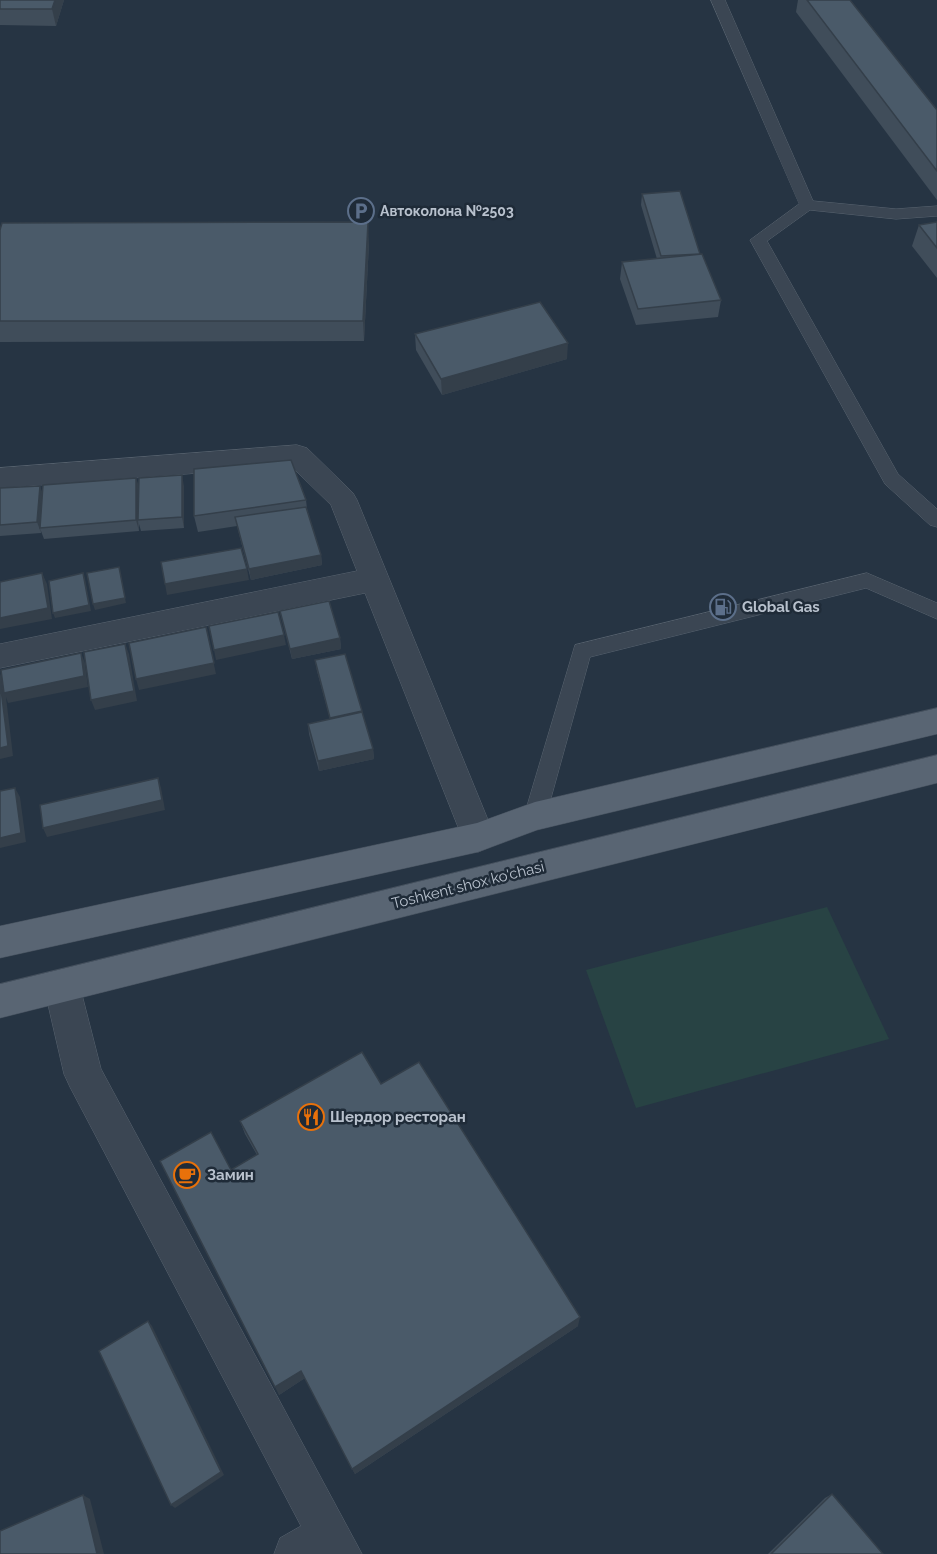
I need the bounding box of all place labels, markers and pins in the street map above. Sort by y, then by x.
parking icon: Автоколона №2503 [346,196,376,226]
place label: Автоколона №2503 [380,203,514,219]
fuel station icon: Global Gas [708,592,738,622]
place label: Global Gas [742,598,820,616]
restaurant icon: Шердор ресторан [296,1102,326,1132]
place label: Шердор ресторан [330,1108,466,1126]
cafe icon: Замин [172,1160,202,1190]
place label: Замин [207,1166,254,1184]

